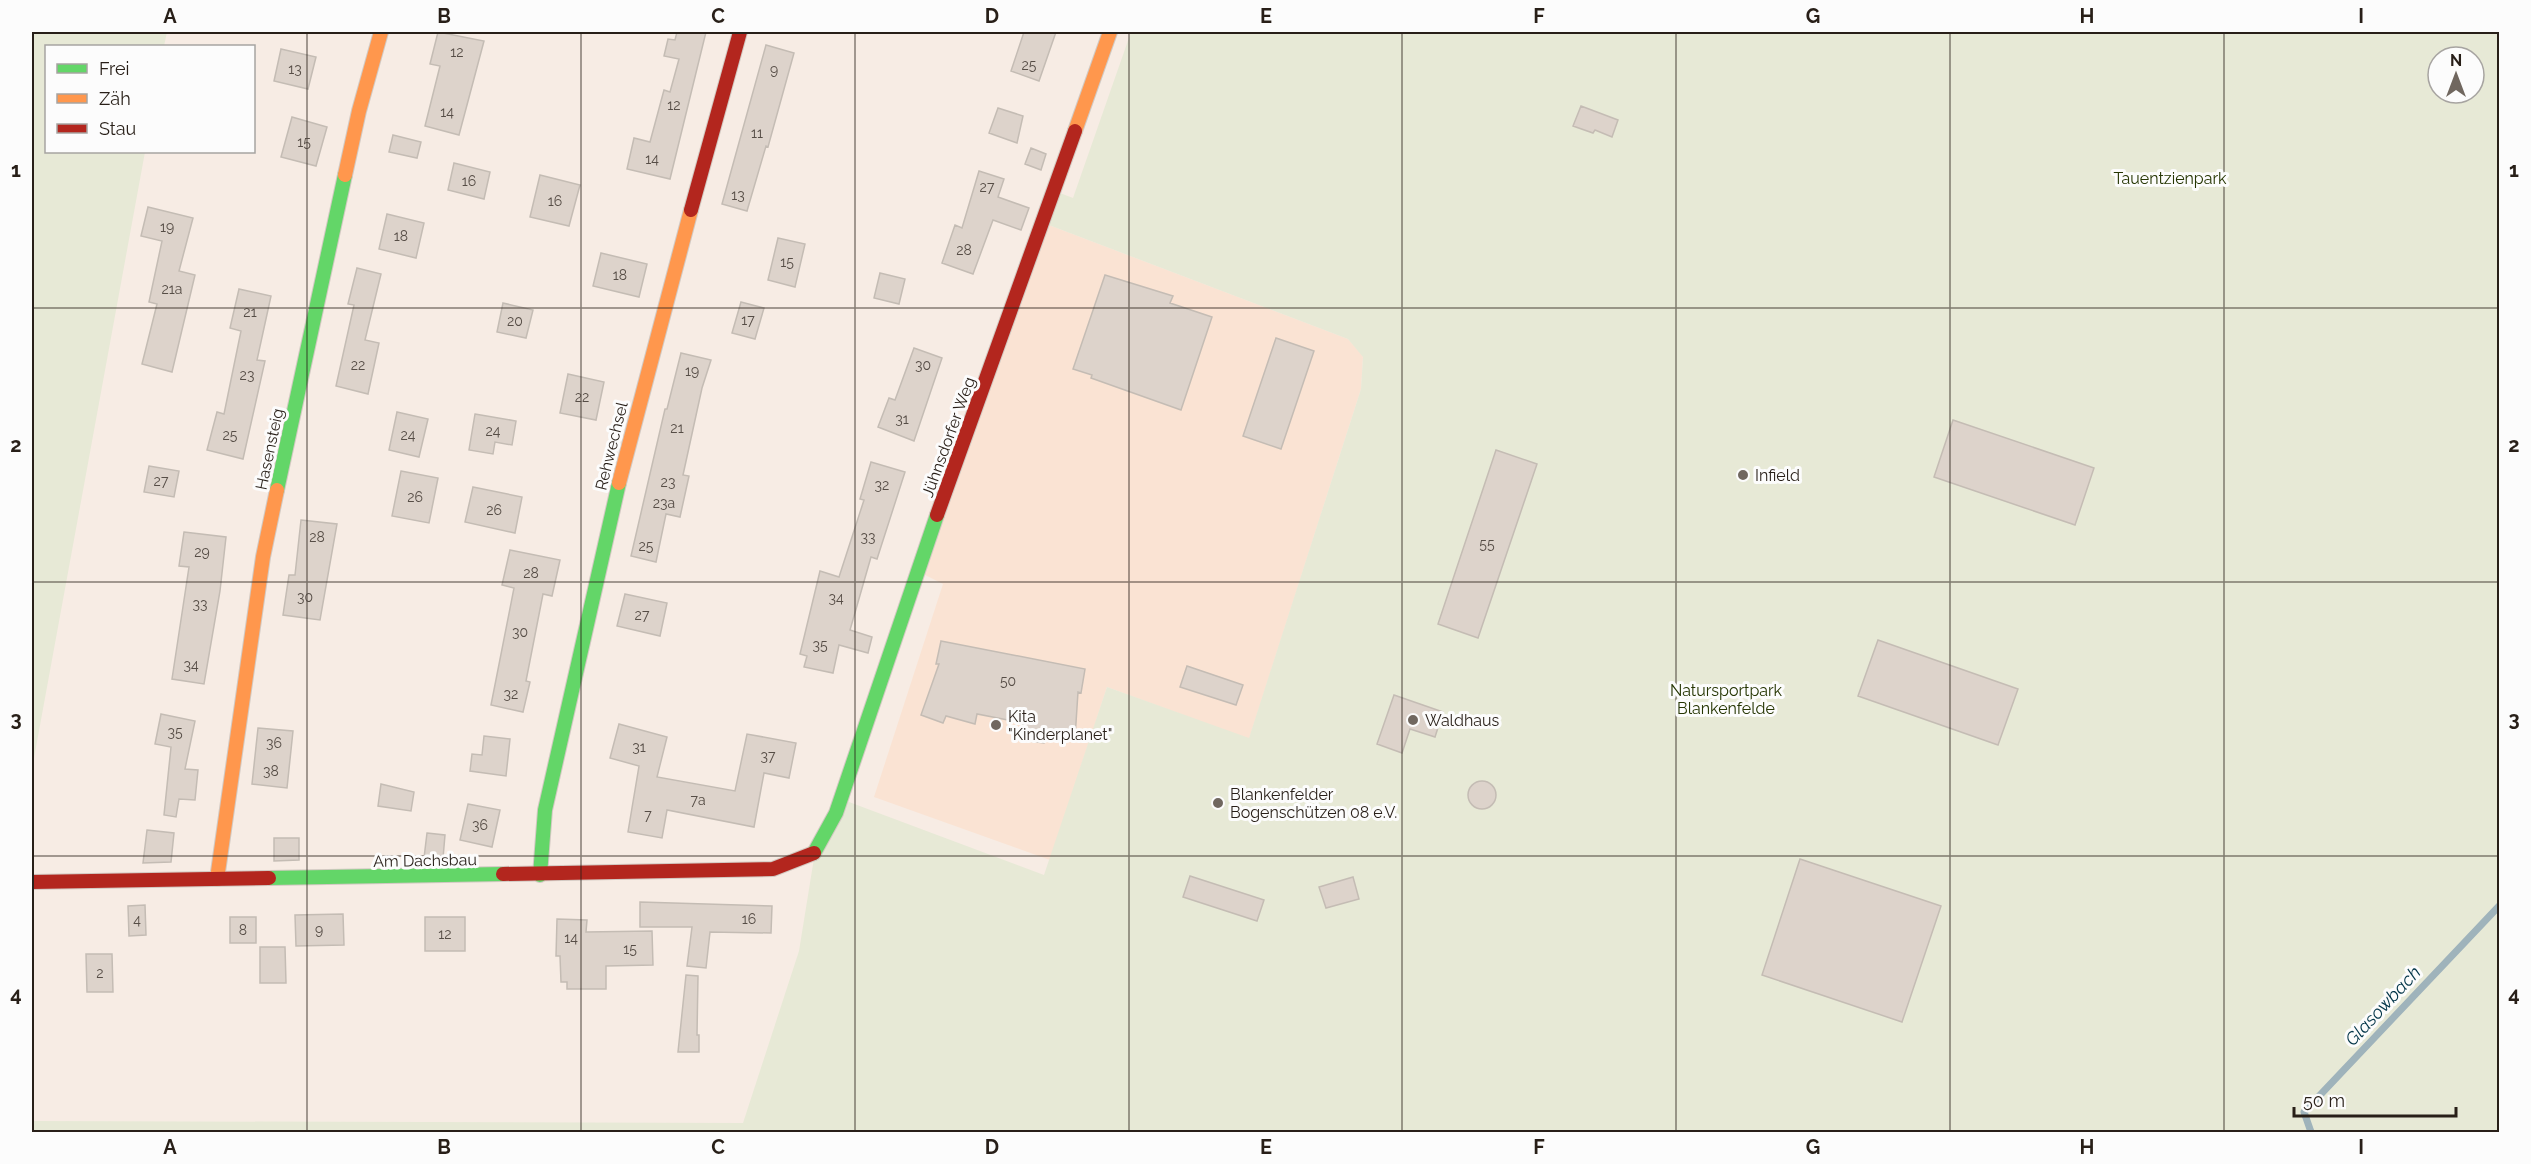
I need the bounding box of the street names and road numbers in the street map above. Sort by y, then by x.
street label: Jühnsdorfer Weg [918,374,979,500]
street label: Rehwechsel [591,399,632,492]
street label: Hasensteig [252,407,287,491]
street label: Am Dachsbau [373,850,477,871]

